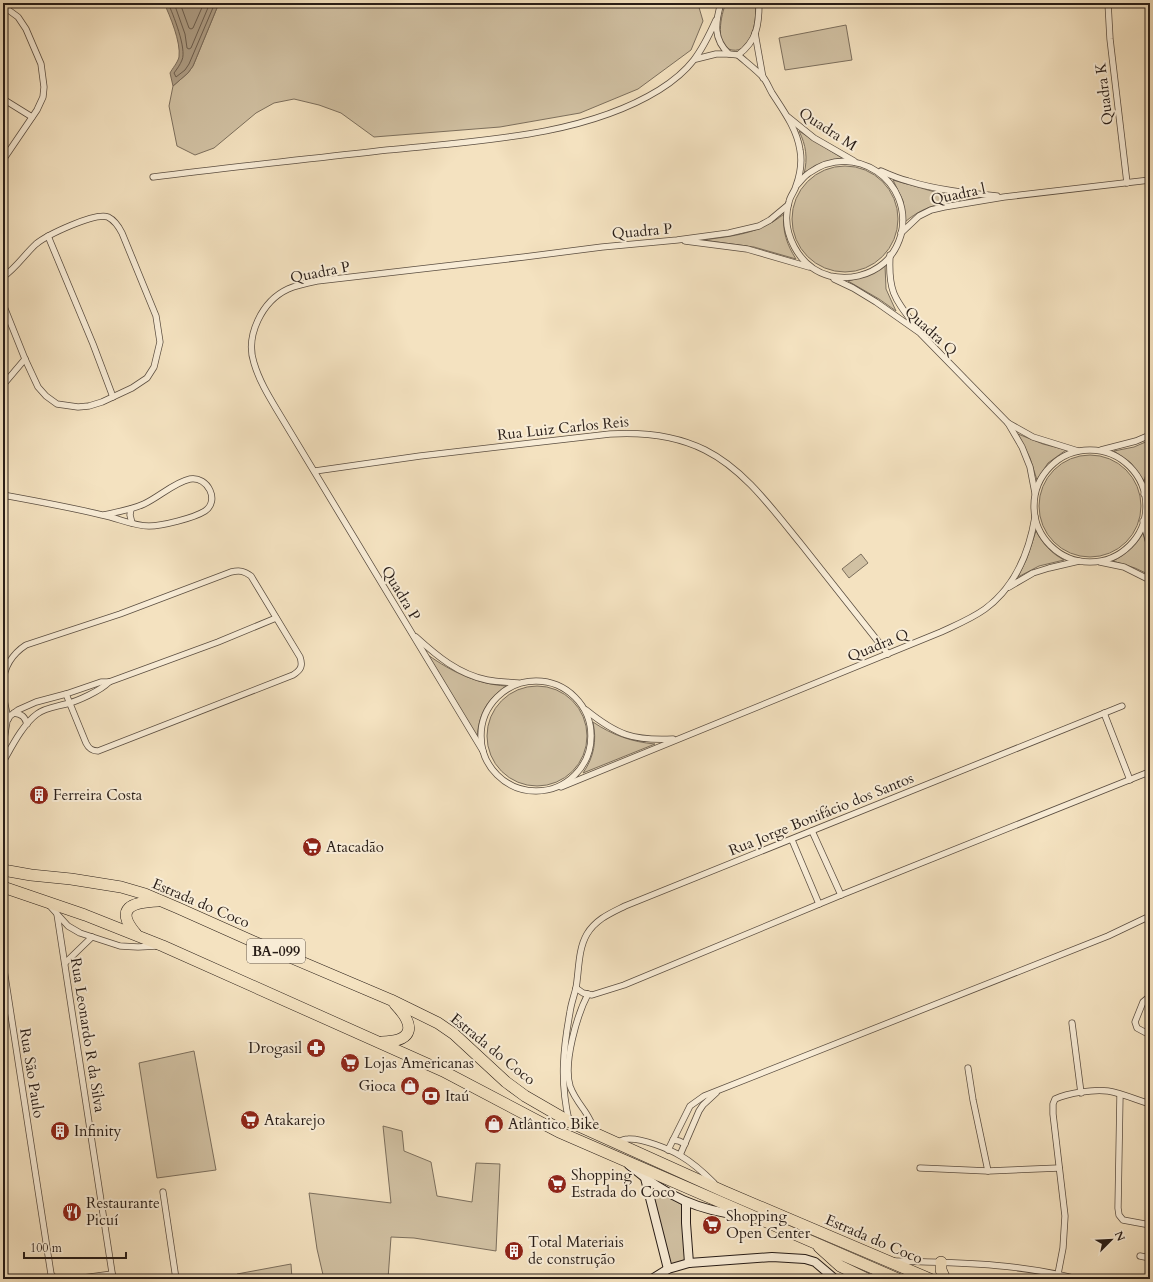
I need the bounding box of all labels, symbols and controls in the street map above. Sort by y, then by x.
street label: Quadra K [1090,61,1118,126]
street label: Quadra M [795,103,861,155]
street label: Quadra l [929,178,987,210]
street label: Quadra P [611,218,673,244]
street label: Quadra P [288,256,352,288]
street label: Quadra Q [900,302,962,360]
street label: Rua Luiz Carlos Reis [496,411,630,445]
street label: Quadra P [377,562,425,624]
street label: Quadra Q [844,624,912,666]
street label: Rua Jorge Bonifácio dos Santos [726,768,916,860]
building icon: Ferreira Costa [28,784,50,806]
place label: Ferreira Costa [53,785,143,805]
supermarket icon: Atacadão [301,836,323,858]
place label: Atacadão [326,837,384,857]
street label: Estrada do Coco [149,873,253,933]
road number: BA-099 [247,939,305,963]
street label: Rua Leonardo R da Silva [66,956,110,1114]
street label: Estrada do Coco [446,1008,540,1090]
street label: Rua São Paulo [15,1027,49,1119]
pharmacy icon: Drogasil [305,1037,327,1059]
place label: Drogasil [248,1038,302,1058]
supermarket icon: Lojas Americanas [339,1052,361,1074]
place label: Lojas Americanas [364,1053,474,1073]
shop icon: Gioca [399,1075,421,1097]
place label: Gioca [358,1076,397,1096]
bank icon: Itaú [420,1085,442,1107]
place label: Itaú [445,1086,470,1106]
supermarket icon: Atakarejo [239,1109,261,1131]
place label: Atakarejo [264,1110,325,1130]
shop icon: Atlântico Bike [483,1113,505,1135]
place label: Atlântico Bike [508,1114,600,1134]
building icon: Infinity [49,1120,71,1142]
place label: Infinity [74,1121,122,1141]
place label: Shopping Estrada do Coco [571,1165,675,1202]
supermarket icon: Shopping Estrada do Coco [546,1173,568,1195]
place label: Restaurante Picuí [86,1193,160,1230]
restaurant icon: Restaurante Picuí [61,1201,83,1223]
place label: Shopping Open Center [726,1206,811,1243]
street label: Estrada do Coco [822,1209,926,1269]
supermarket icon: Shopping Open Center [701,1214,723,1236]
north arrow [1091,1220,1131,1260]
text: N [1111,1229,1129,1244]
place label: Total Materiais de construção [528,1232,624,1269]
scale bar [24,1234,126,1260]
text: 100 m [30,1240,63,1256]
building icon: Total Materiais de construção [503,1240,525,1262]

